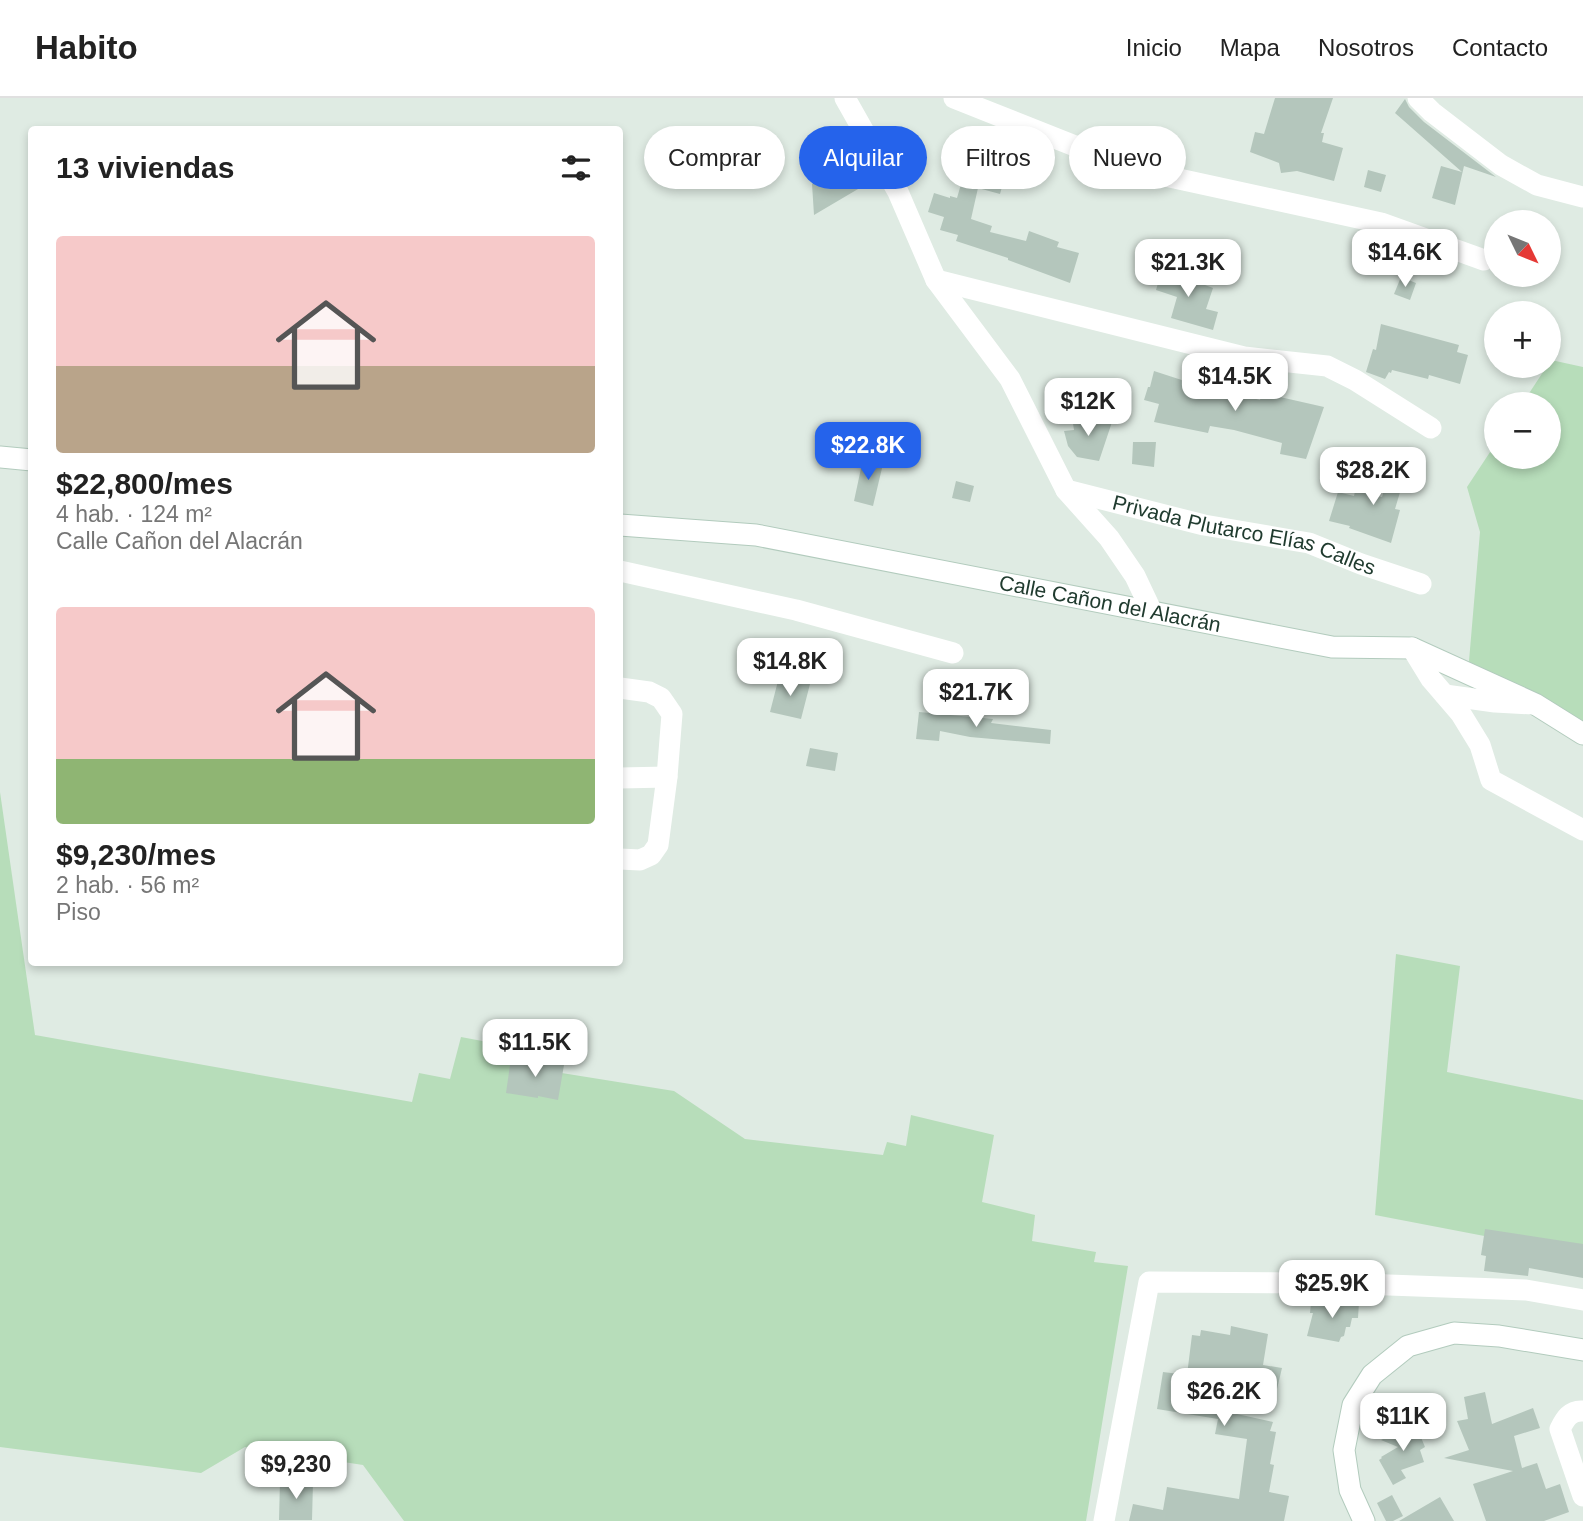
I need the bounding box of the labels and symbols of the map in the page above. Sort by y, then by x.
north arrow [1484,210,1561,287]
pin: $14.6K [1348,230,1462,289]
pin: $21.3K [1131,240,1245,299]
pin: $14.5K [1178,354,1292,413]
pin: $12K [1047,378,1129,438]
pin: $22.8K [811,422,925,482]
pin: $28.2K [1316,448,1430,507]
street label: Privada Plutarco Elías Calles [1110,490,1379,579]
street label: Calle Cañon del Alacrán [997,571,1223,636]
pin: $14.8K [733,638,847,698]
pin: $21.7K [919,670,1033,729]
pin: $11.5K [478,1020,592,1079]
pin: $25.9K [1275,1260,1389,1320]
pin: $26.2K [1167,1368,1281,1428]
pin: $11K [1362,1394,1444,1453]
pin: $9,230 [239,1442,353,1501]

